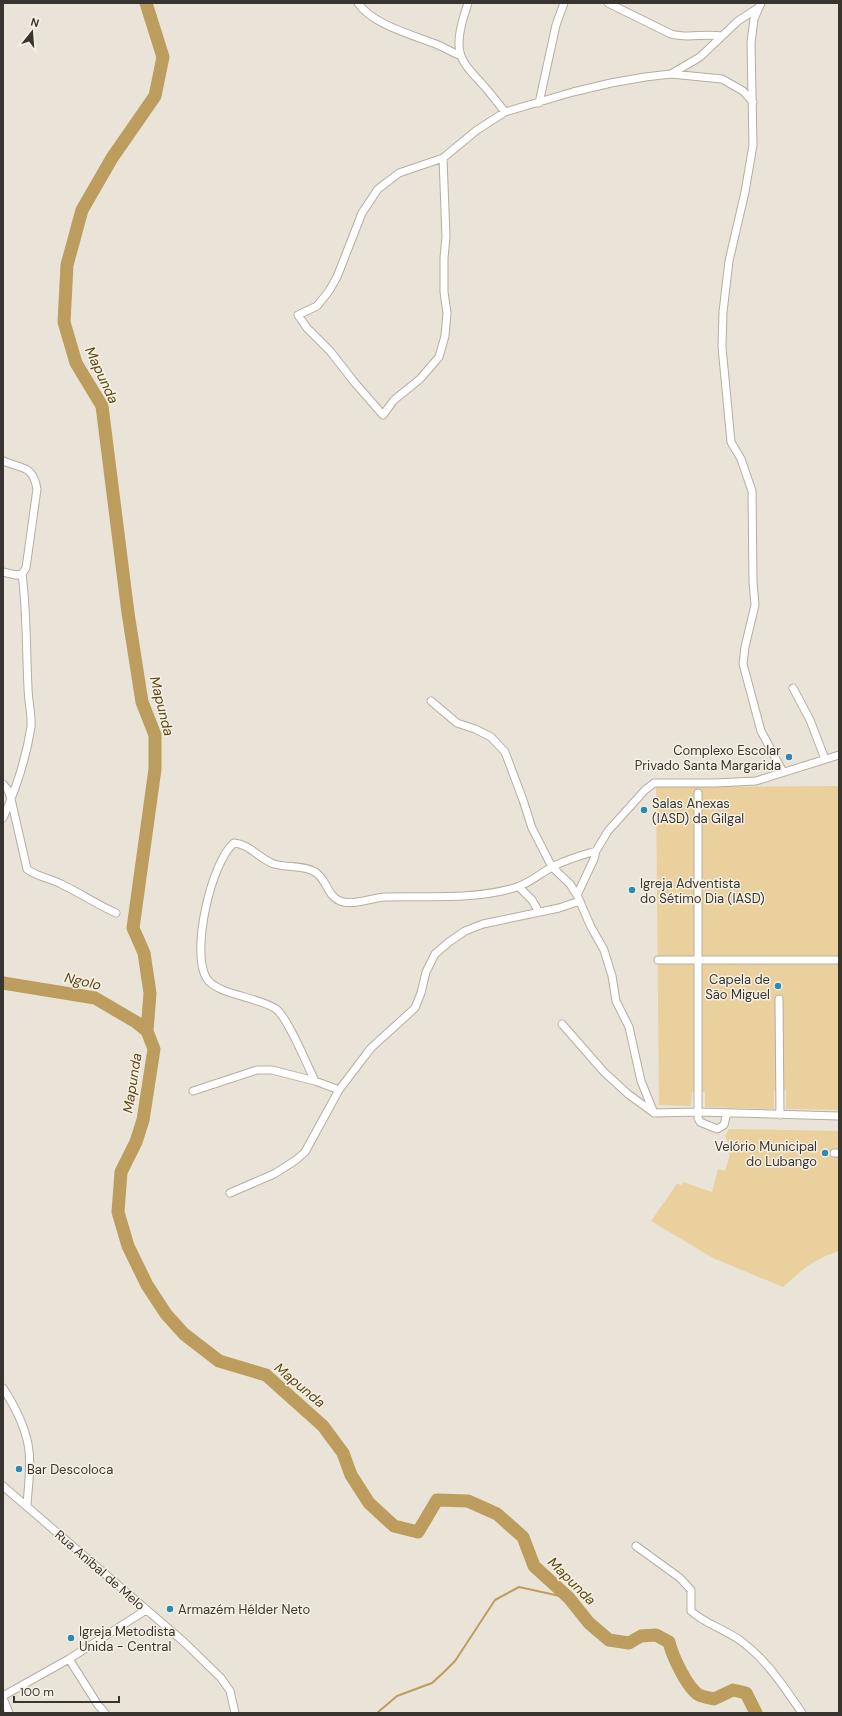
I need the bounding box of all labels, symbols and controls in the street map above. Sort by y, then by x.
north arrow [12,12,52,52]
text: N [29,15,41,30]
water label: Mapunda [81,344,123,407]
water label: Mapunda [146,674,178,738]
place label: Complexo Escolar Privado Santa Margarida [635,742,781,774]
marker: Complexo Escolar Privado Santa Margarida [784,752,794,762]
place label: Salas Anexas (IASD) da Gilgal [652,795,744,827]
marker: Salas Anexas (IASD) da Gilgal [639,805,649,815]
place label: Igreja Adventista do Sétimo Dia (IASD) [640,875,765,907]
marker: Igreja Adventista do Sétimo Dia (IASD) [627,885,637,895]
water label: Ngolo [63,968,103,994]
place label: Capela de São Miguel [705,971,770,1003]
marker: Capela de São Miguel [773,981,783,991]
water label: Mapunda [118,1051,146,1114]
place label: Velório Municipal do Lubango [714,1138,817,1170]
marker: Velório Municipal do Lubango [820,1148,830,1158]
water label: Mapunda [271,1359,329,1412]
place label: Bar Descoloca [27,1461,113,1478]
marker: Bar Descoloca [14,1464,24,1474]
street label: Rua Aníbal de Melo [51,1526,149,1614]
water label: Mapunda [544,1553,600,1609]
place label: Armazém Hélder Neto [178,1601,310,1618]
marker: Armazém Hélder Neto [165,1604,175,1614]
place label: Igreja Metodista Unida - Central [79,1623,175,1655]
marker: Igreja Metodista Unida - Central [66,1633,76,1643]
scale bar [14,1678,119,1704]
text: 100 m [20,1684,54,1700]

